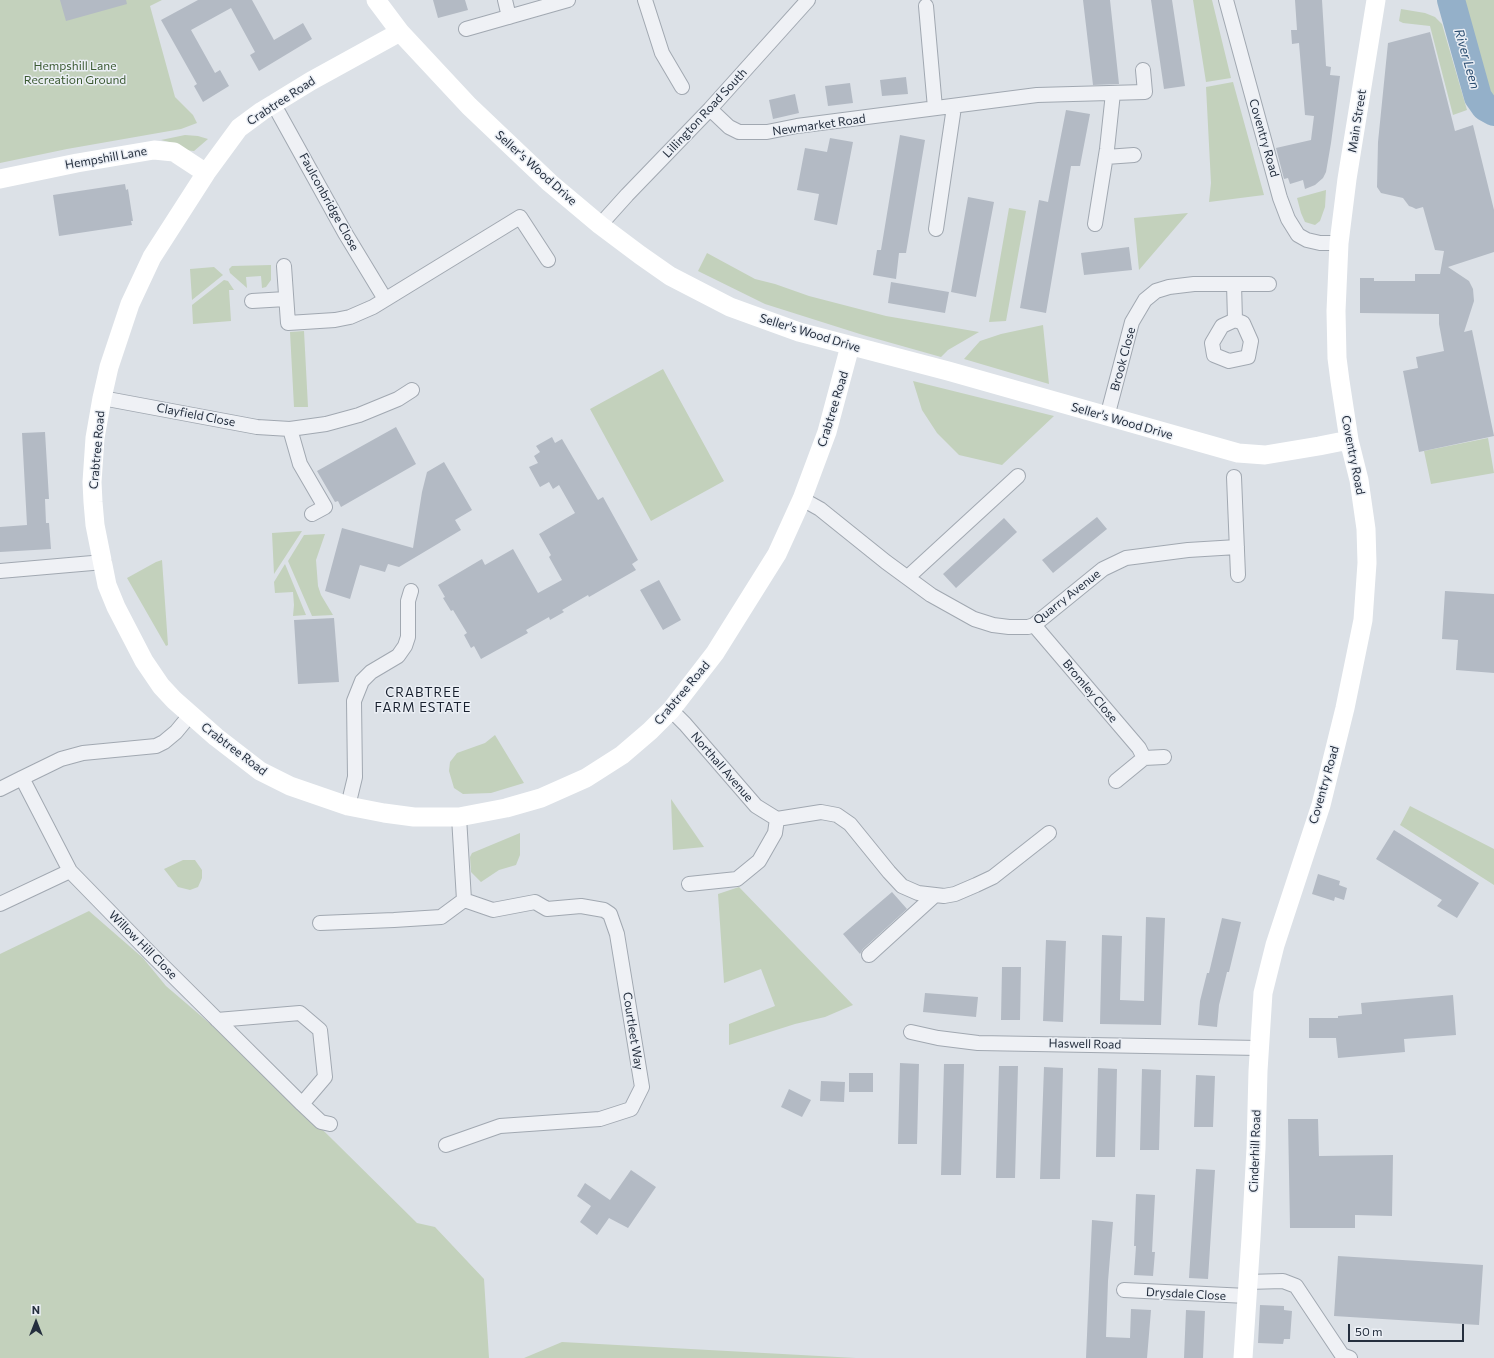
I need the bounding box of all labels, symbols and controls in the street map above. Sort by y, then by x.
water label: River Leen [1451,27,1483,91]
park label: Hempshill Lane Recreation Ground [24,59,126,87]
street label: Lillington Road South [660,65,750,161]
street label: Crabtree Road [244,74,318,128]
street label: Main Street [1345,88,1369,154]
street label: Coventry Road [1246,97,1282,179]
street label: Newmarket Road [771,111,867,139]
street label: Seller's Wood Drive [492,128,580,208]
street label: Hempshill Lane [64,144,148,172]
street label: Faulconbridge Close [296,151,362,253]
street label: Seller's Wood Drive [758,311,862,355]
street label: Brook Close [1108,325,1138,393]
street label: Crabtree Road [815,369,851,449]
street label: Clayfield Close [155,400,237,430]
street label: Seller's Wood Drive [1070,400,1174,442]
street label: Crabtree Road [86,410,108,490]
street label: Coventry Road [1338,414,1368,496]
street label: Quarry Avenue [1031,566,1103,628]
street label: Bromley Close [1059,657,1121,725]
street label: Crabtree Road [651,658,713,728]
district label: CRABTREE FARM ESTATE [375,685,471,716]
street label: Crabtree Road [198,720,270,778]
street label: Northall Avenue [688,729,756,805]
street label: Coventry Road [1306,744,1342,826]
street label: Willow Hill Close [106,908,180,982]
street label: Courtleet Way [620,991,646,1071]
street label: Haswell Road [1049,1036,1121,1052]
street label: Cinderhill Road [1246,1109,1264,1193]
street label: Drysdale Close [1146,1285,1226,1303]
north arrow [16,1302,56,1342]
text: N [32,1303,40,1316]
scale bar [1350,1316,1466,1342]
text: 50 m [1355,1324,1383,1338]

